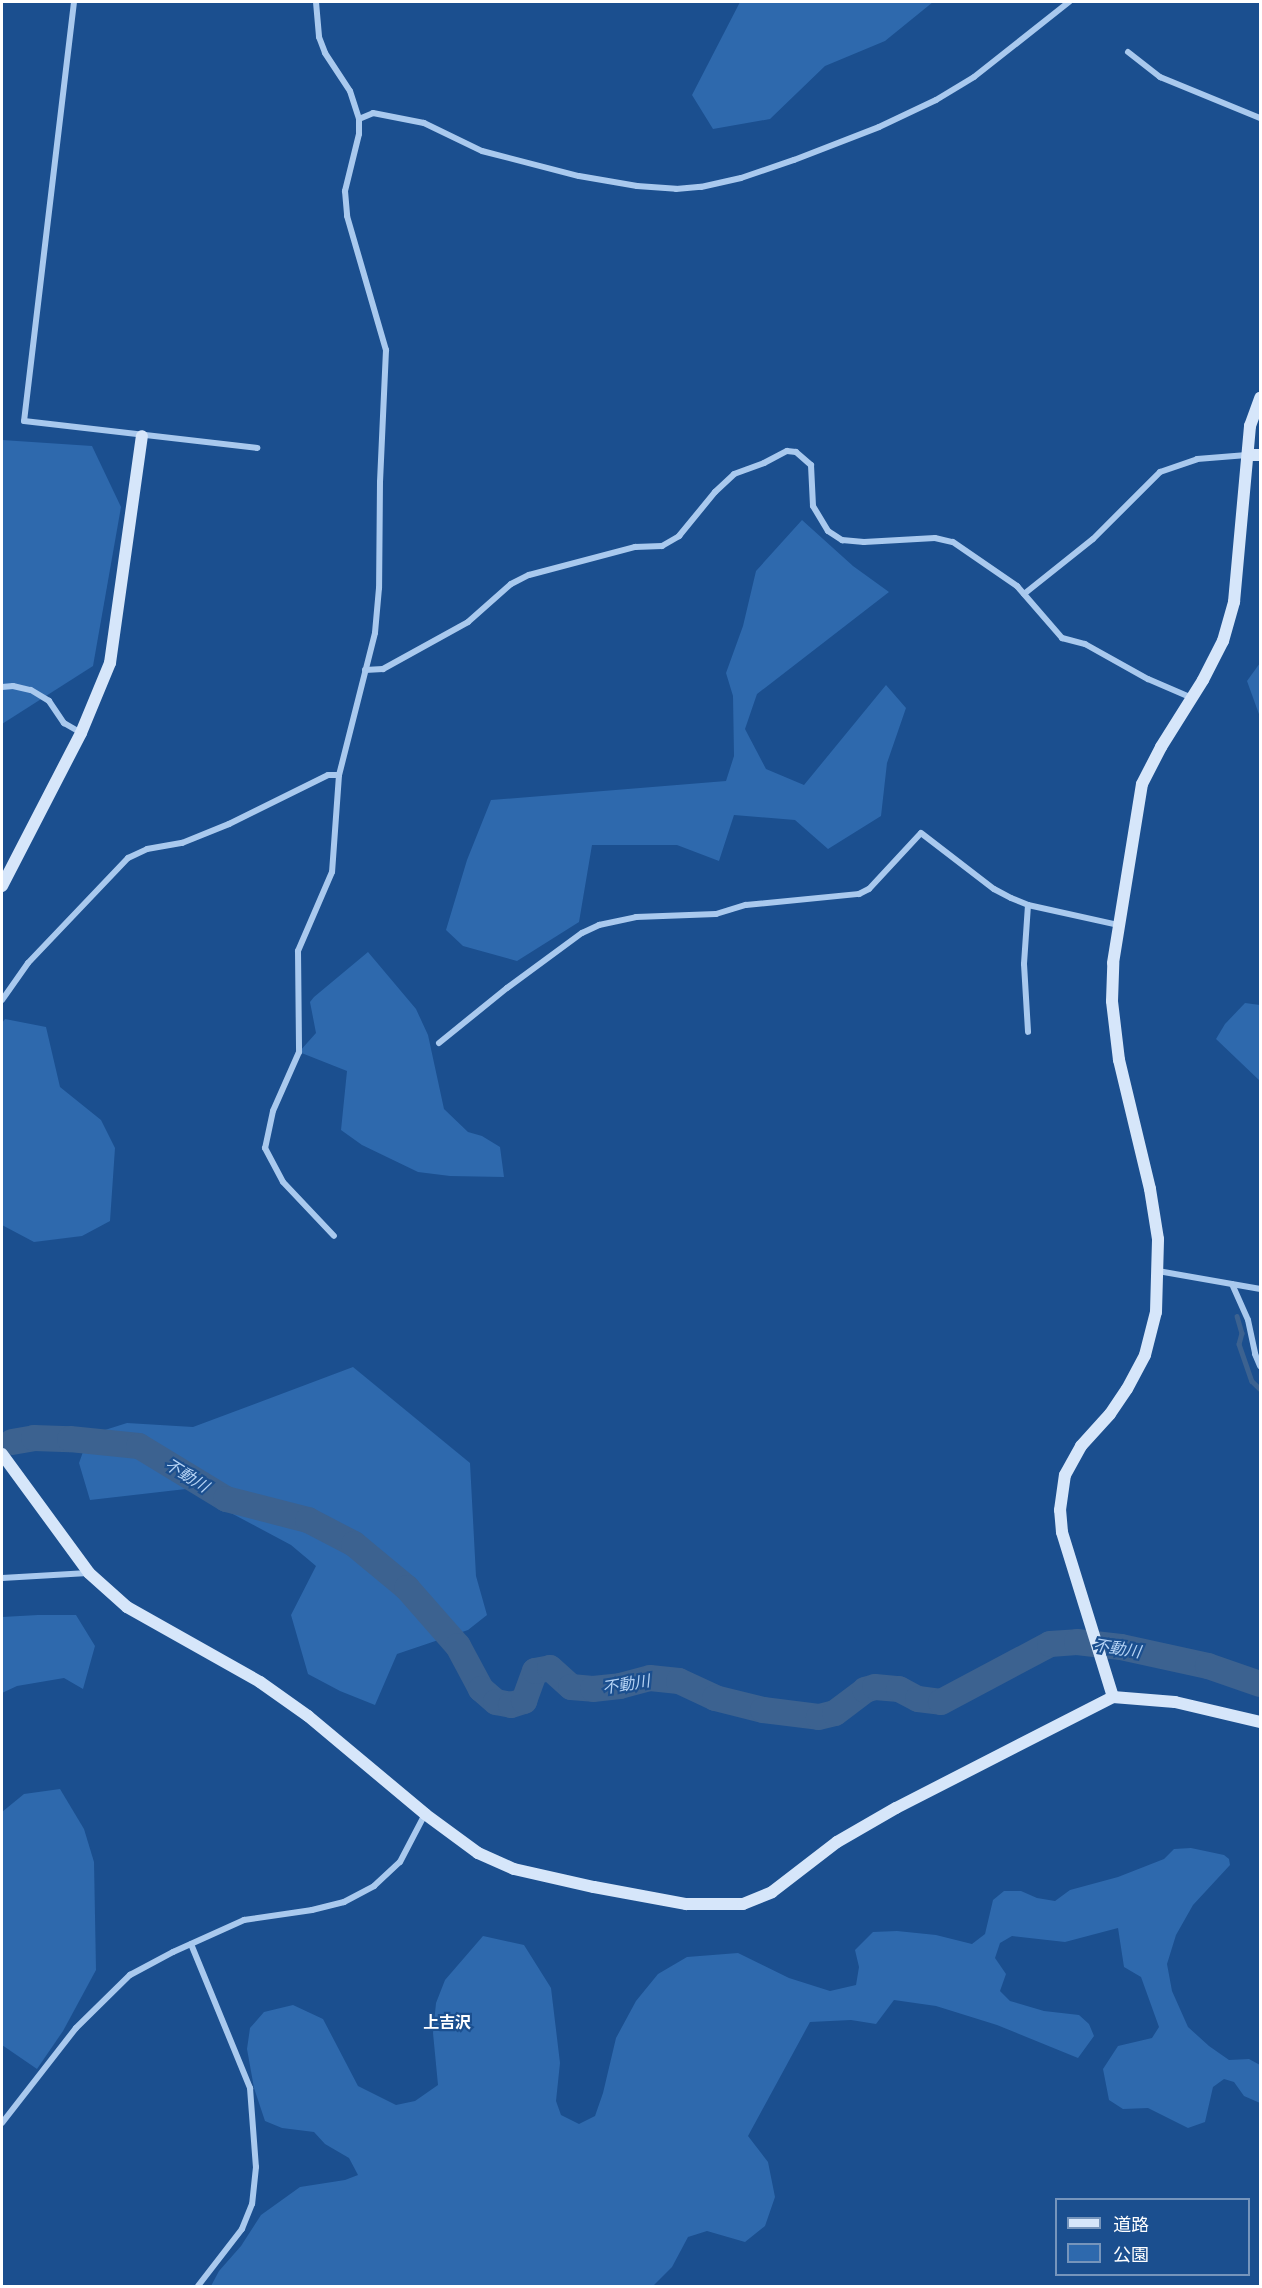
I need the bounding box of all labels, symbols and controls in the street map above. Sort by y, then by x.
water label: 不動川 [162,1454,212,1496]
water label: 不動川 [1092,1635,1142,1661]
water label: 不動川 [601,1671,651,1697]
district label: 上吉沢 [423,2012,471,2032]
legend [1055,2198,1250,2276]
text: 道路 [1113,2212,1149,2236]
text: 公園 [1113,2242,1149,2266]

